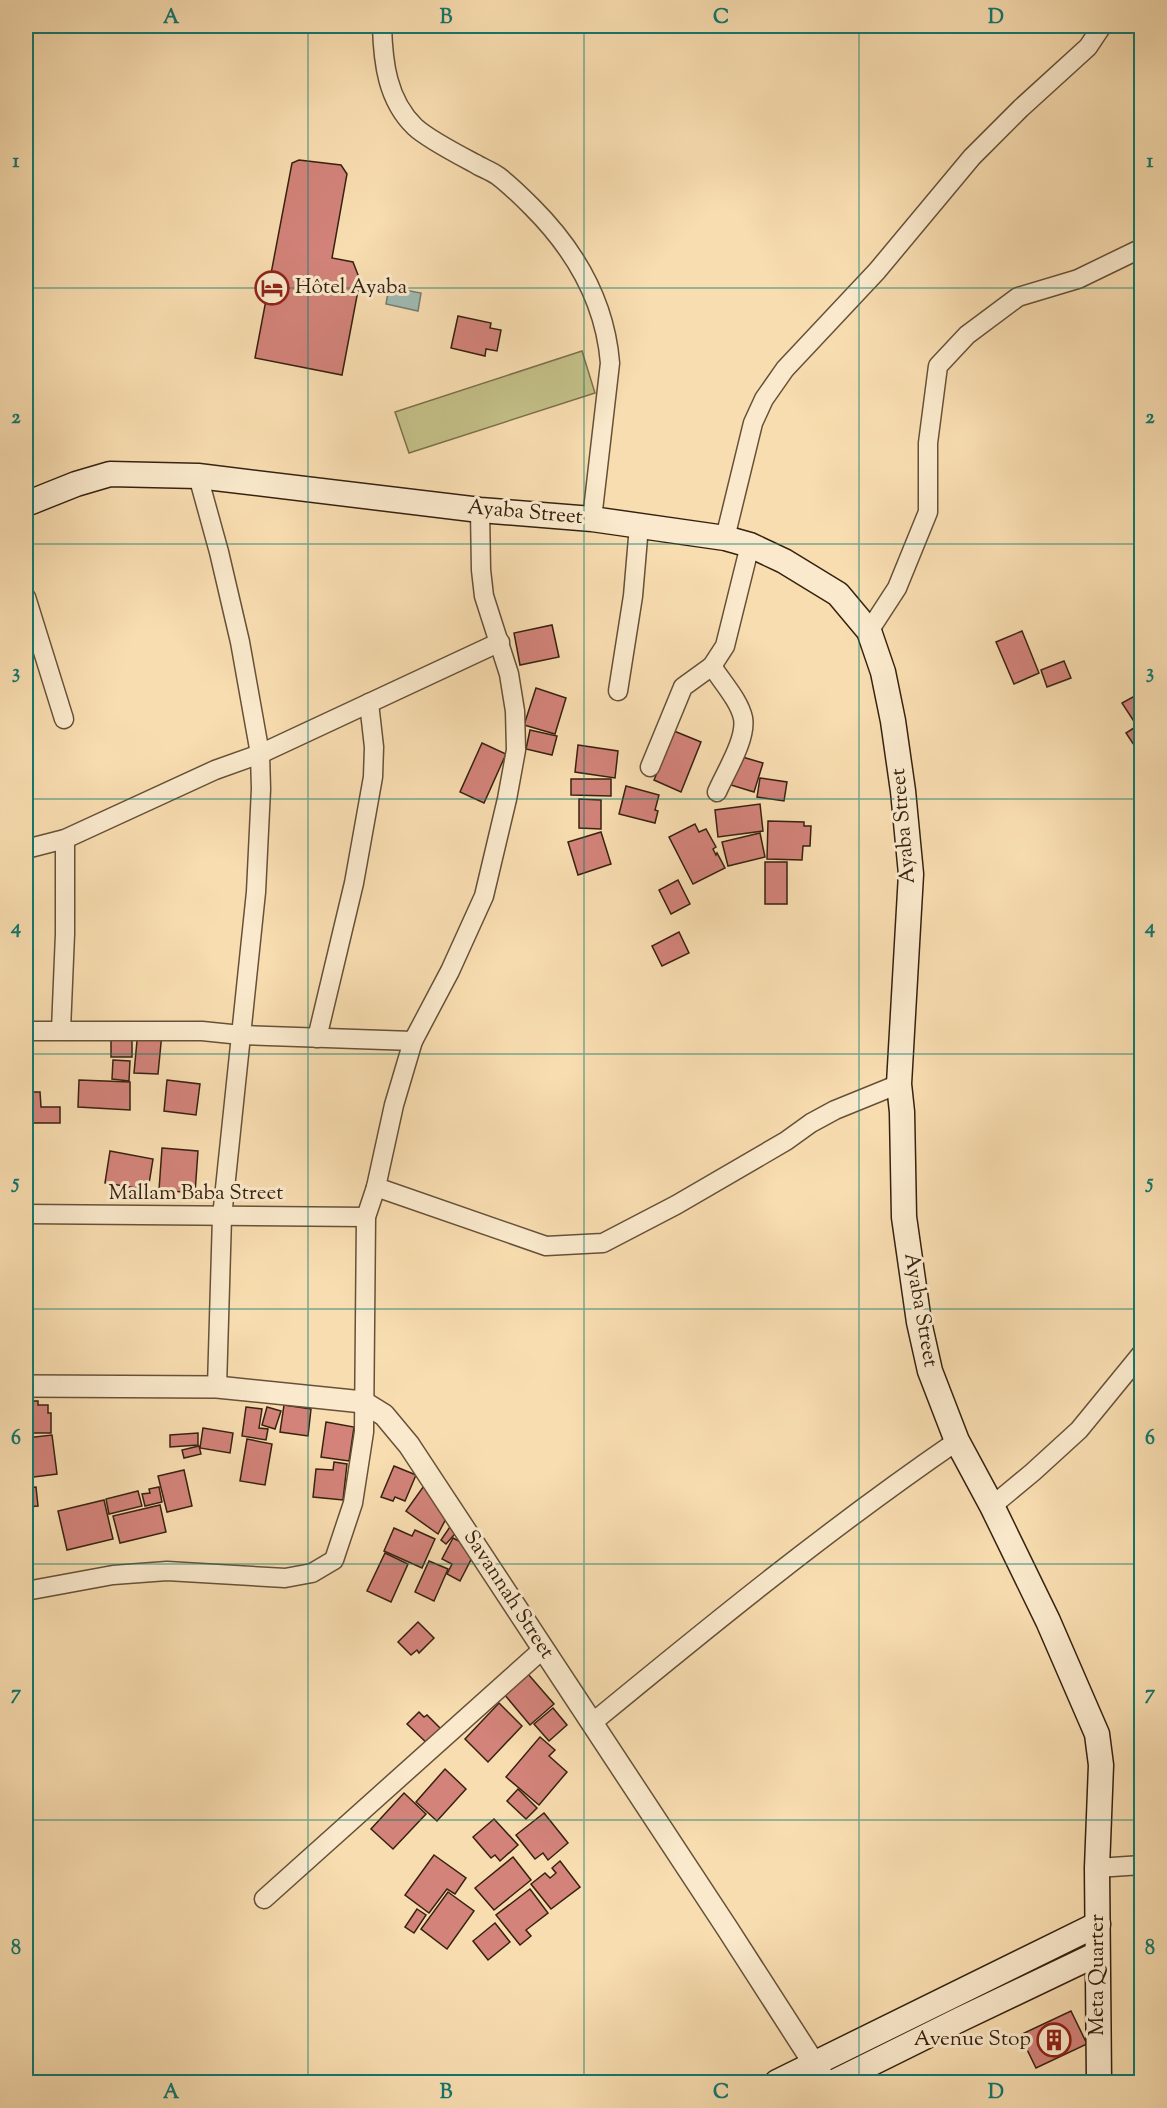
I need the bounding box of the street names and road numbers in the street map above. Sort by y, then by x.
street label: Ayaba Street [466,493,584,533]
street label: Ayaba Street [884,767,924,885]
street label: Mallam Baba Street [109,1179,283,1209]
street label: Ayaba Street [895,1250,945,1370]
street label: Savannah Street [455,1525,561,1665]
street label: Meta Quarter [1083,1914,1113,2036]

